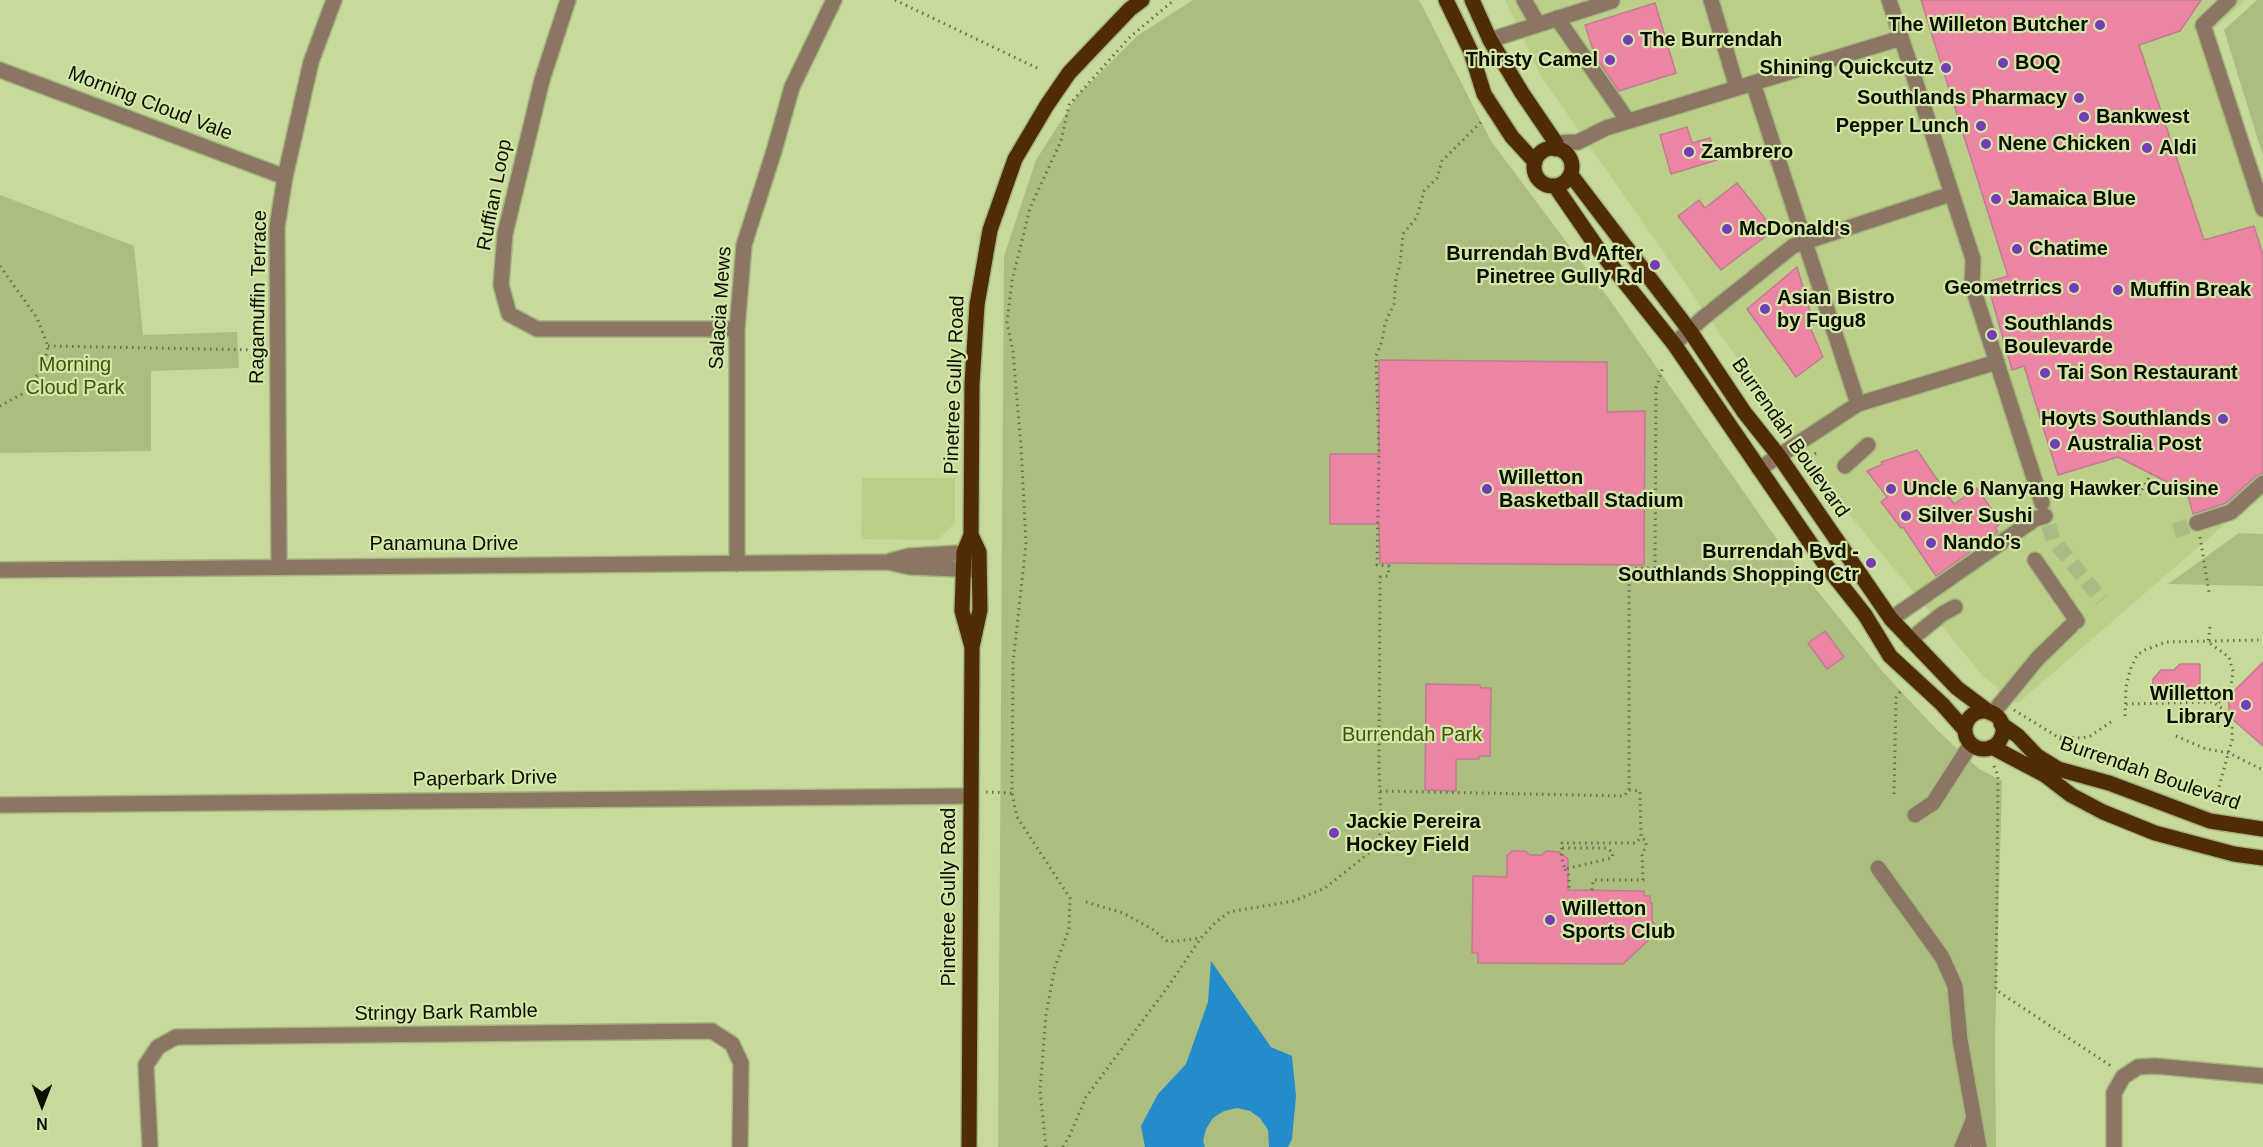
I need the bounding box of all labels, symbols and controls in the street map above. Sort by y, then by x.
place label: The Willeton Butcher [1888,13,2088,37]
marker: The Willeton Butcher [2093,18,2107,32]
place label: The Burrendah [1640,28,1782,52]
marker: The Burrendah [1621,33,1635,47]
place label: Thirsty Camel [1466,48,1598,72]
place label: BOQ [2015,51,2061,75]
marker: Thirsty Camel [1603,53,1617,67]
place label: Shining Quickcutz [1760,56,1934,80]
marker: BOQ [1996,56,2010,70]
marker: Shining Quickcutz [1939,61,1953,75]
street label: Morning Cloud Vale [64,62,236,146]
place label: Southlands Pharmacy [1857,86,2067,110]
marker: Southlands Pharmacy [2072,91,2086,105]
place label: Bankwest [2096,105,2189,129]
marker: Bankwest [2077,110,2091,124]
place label: Pepper Lunch [1836,114,1969,138]
marker: Pepper Lunch [1974,119,1988,133]
place label: Nene Chicken [1998,132,2130,156]
place label: Aldi [2159,136,2197,160]
street label: Ruffian Loop [472,137,518,253]
marker: Nene Chicken [1979,137,1993,151]
place label: Zambrero [1701,140,1793,164]
marker: Aldi [2140,141,2154,155]
marker: Zambrero [1682,145,1696,159]
place label: Jamaica Blue [2008,187,2136,211]
marker: Jamaica Blue [1989,192,2003,206]
street label: Ragamuffin Terrace [245,210,273,384]
place label: McDonald's [1739,217,1850,241]
marker: McDonald's [1720,222,1734,236]
place label: Chatime [2029,237,2108,261]
place label: Burrendah Bvd After Pinetree Gully Rd [1446,242,1643,289]
marker: Chatime [2010,242,2024,256]
street label: Salacia Mews [705,246,737,370]
marker: Burrendah Bvd After Pinetree Gully Rd [1648,258,1662,272]
place label: Geometrrics [1944,276,2062,300]
place label: Muffin Break [2130,278,2251,302]
marker: Geometrrics [2067,281,2081,295]
marker: Muffin Break [2111,283,2125,297]
place label: Asian Bistro by Fugu8 [1777,286,1895,333]
street label: Pinetree Gully Road [940,295,970,475]
marker: Asian Bistro by Fugu8 [1758,302,1772,316]
place label: Southlands Boulevarde [2004,312,2113,359]
marker: Southlands Boulevarde [1985,328,1999,342]
park label: Morning Cloud Park [26,353,124,400]
street label: Burrendah Boulevard [1726,354,1854,522]
place label: Tai Son Restaurant [2057,361,2238,385]
marker: Tai Son Restaurant [2038,366,2052,380]
place label: Hoyts Southlands [2041,407,2211,431]
marker: Hoyts Southlands [2216,412,2230,426]
place label: Australia Post [2067,432,2201,456]
marker: Australia Post [2048,437,2062,451]
place label: Willetton Basketball Stadium [1499,466,1684,513]
place label: Uncle 6 Nanyang Hawker Cuisine [1903,477,2219,501]
marker: Willetton Basketball Stadium [1480,482,1494,496]
marker: Uncle 6 Nanyang Hawker Cuisine [1884,482,1898,496]
place label: Silver Sushi [1918,504,2032,528]
marker: Silver Sushi [1899,509,1913,523]
place label: Nando's [1943,531,2021,555]
street label: Panamuna Drive [370,532,518,556]
marker: Nando's [1924,536,1938,550]
place label: Burrendah Bvd - Southlands Shopping Ctr [1618,540,1859,587]
marker: Burrendah Bvd - Southlands Shopping Ctr [1864,556,1878,570]
place label: Willetton Library [2150,682,2234,729]
marker: Willetton Library [2239,698,2253,712]
park label: Burrendah Park [1342,723,1482,747]
street label: Burrendah Boulevard [2057,732,2243,816]
street label: Paperbark Drive [413,766,557,792]
street label: Pinetree Gully Road [937,808,961,986]
place label: Jackie Pereira Hockey Field [1346,810,1481,857]
marker: Jackie Pereira Hockey Field [1327,826,1341,840]
place label: Willetton Sports Club [1562,897,1675,944]
marker: Willetton Sports Club [1543,913,1557,927]
street label: Stringy Bark Ramble [354,999,538,1027]
north arrow [12,1075,72,1135]
text: N [36,1115,48,1132]

